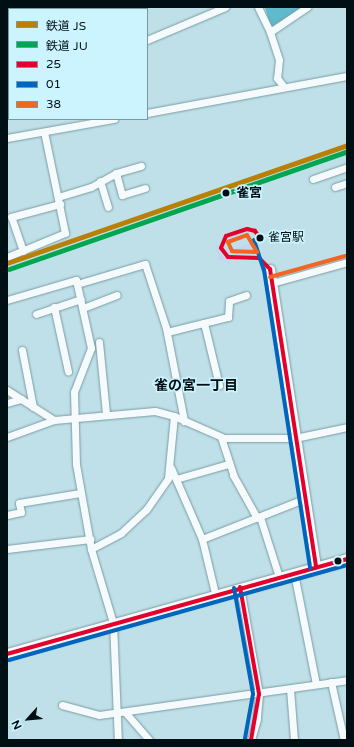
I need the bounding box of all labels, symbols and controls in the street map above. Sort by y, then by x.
legend [8,8,148,120]
text: 鉄道 JS [46,19,86,33]
text: 鉄道 JU [46,39,88,53]
text: 25 [46,57,61,71]
text: 01 [46,77,61,91]
text: 38 [46,97,61,111]
place label: 雀宮 [236,185,262,201]
marker: 雀宮 [219,186,233,200]
place label: 雀宮駅 [268,231,304,245]
marker: 雀宮駅 [255,233,265,243]
district label: 雀の宮一丁目 [154,378,238,394]
unlabelled marker [333,556,343,566]
north arrow [8,699,48,739]
text: N [9,718,25,732]

